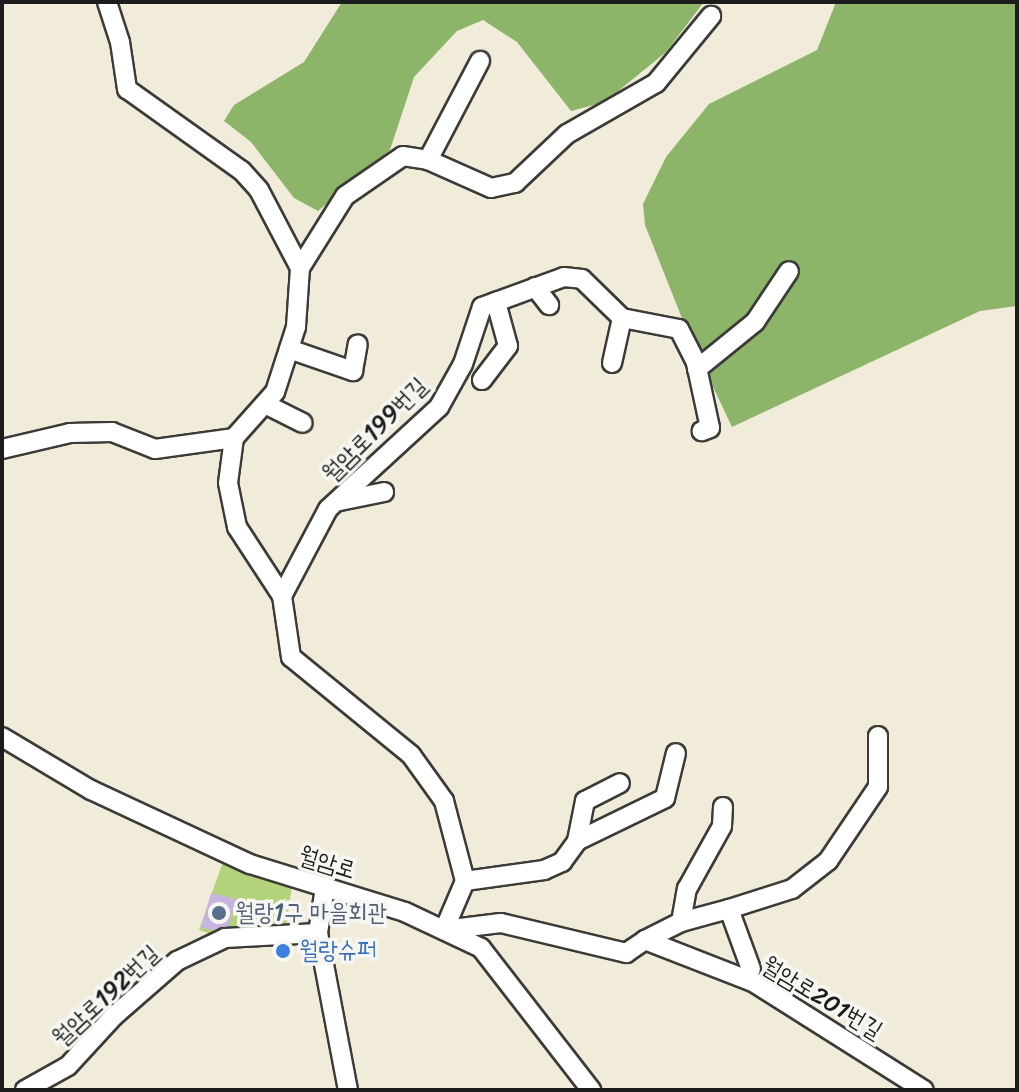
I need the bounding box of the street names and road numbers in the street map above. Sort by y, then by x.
street label: 월암로199번길 [317,372,433,488]
street label: 월암로 [295,841,359,885]
street label: 월암로192번길 [47,939,165,1053]
street label: 월암로201번길 [756,951,888,1045]

